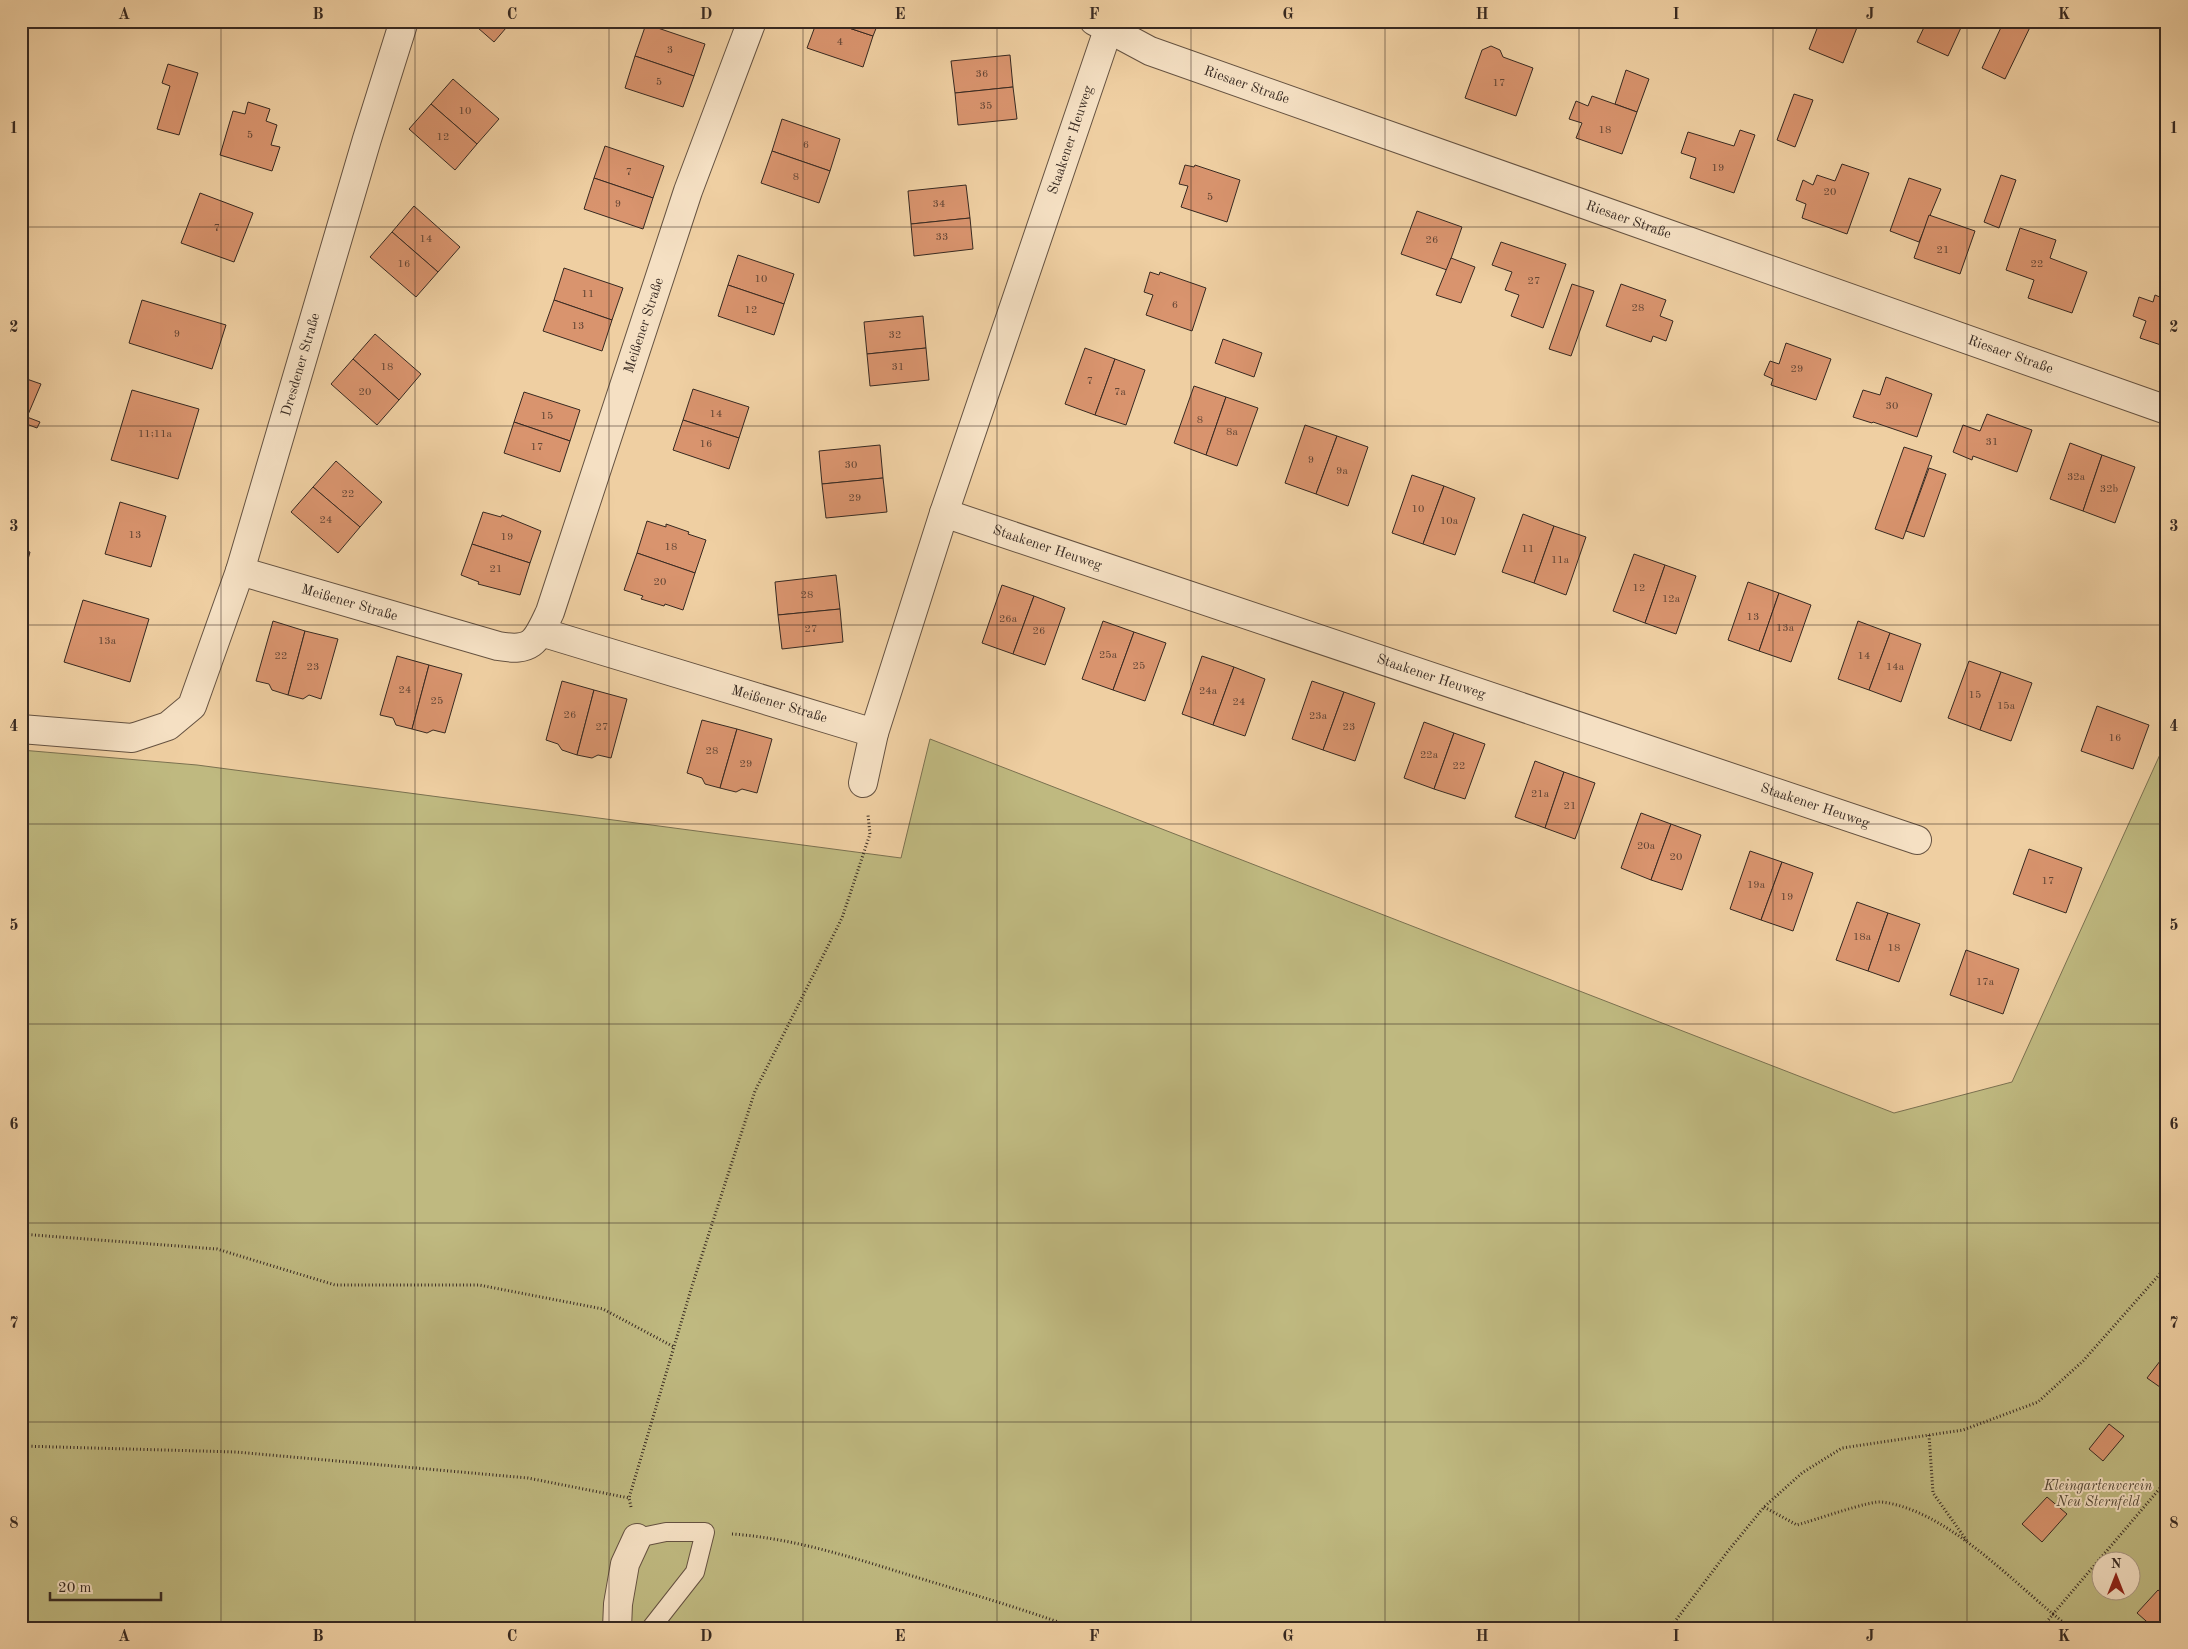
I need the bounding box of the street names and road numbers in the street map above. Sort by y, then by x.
street label: Riesaer Straße [1202,64,1291,107]
street label: Staakener Heuweg [1046,83,1096,196]
street label: Riesaer Straße [1584,198,1673,241]
street label: Meißener Straße [622,276,666,375]
street label: Dresdener Straße [279,311,322,418]
street label: Riesaer Straße [1966,333,2055,376]
street label: Staakener Heuweg [991,523,1104,573]
street label: Meißener Straße [300,582,399,623]
street label: Staakener Heuweg [1375,652,1488,702]
street label: Meißener Straße [730,683,829,725]
street label: Staakener Heuweg [1759,781,1872,831]

